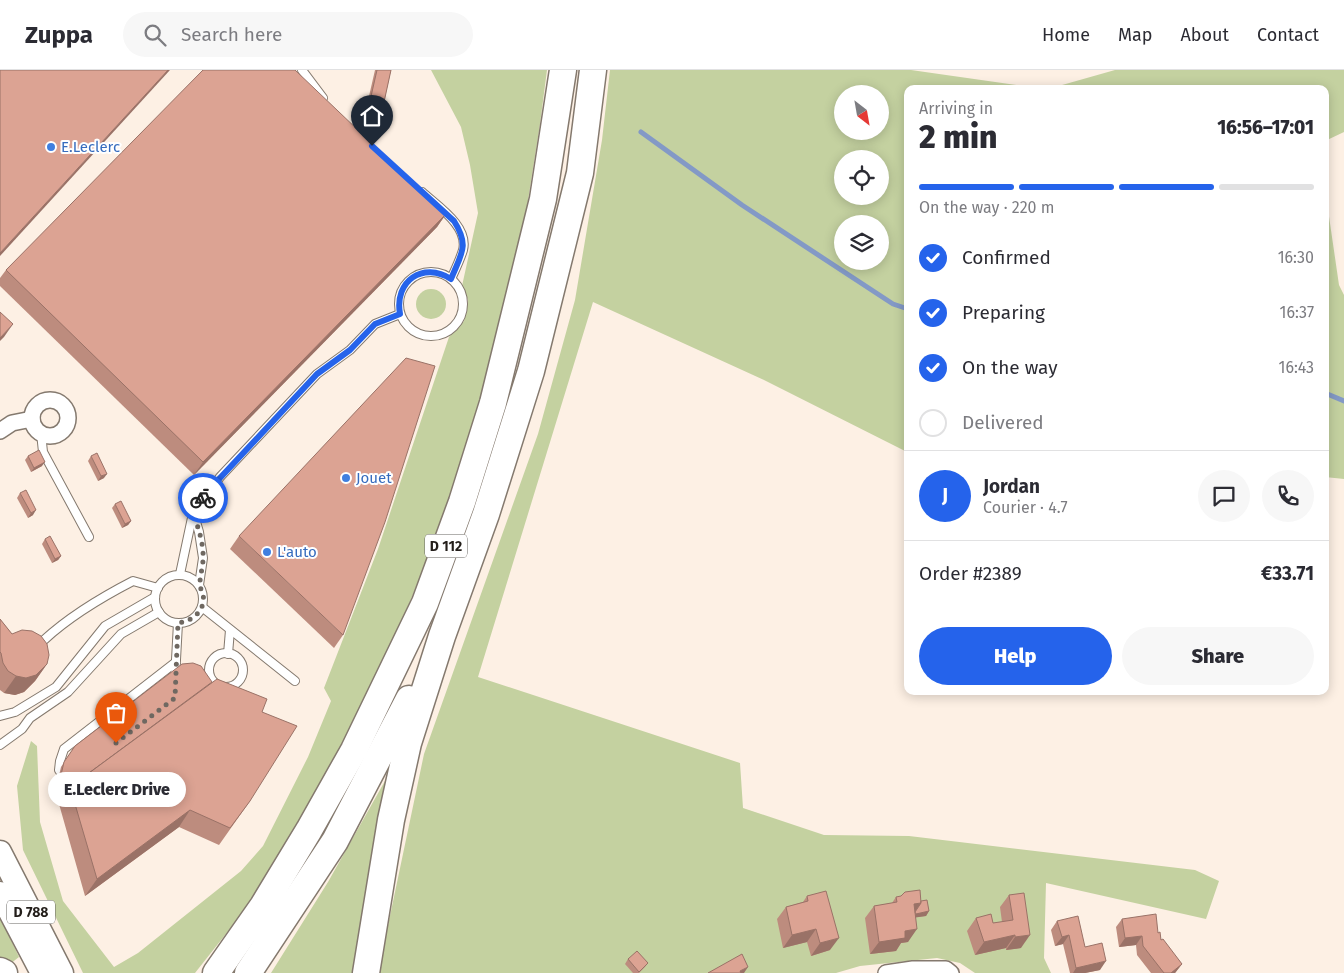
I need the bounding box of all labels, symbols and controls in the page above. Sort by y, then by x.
search box [123,12,473,57]
text: Zuppa [25,21,93,49]
icon: search [141,21,169,49]
text: Search here [181,23,282,46]
text: Home [1042,24,1090,46]
text: Map [1118,24,1152,46]
text: About [1180,24,1229,46]
text: Contact [1257,24,1319,46]
north arrow [834,85,889,140]
map controls [834,85,889,270]
pin [351,95,393,146]
text: Arriving in [919,99,993,118]
icon: home [358,102,386,130]
text: 16:56–17:01 [1217,116,1314,139]
text: 2 min [919,118,997,156]
place label: E.Leclerc [61,138,120,156]
marker: E.Leclerc [45,141,57,153]
button: locate [834,150,889,205]
text: On the way · 220 m [919,198,1054,217]
button: layers [834,215,889,270]
icon: check [919,244,947,272]
text: Confirmed [962,246,1051,269]
text: 16:30 [1278,248,1314,267]
icon: check [919,299,947,327]
text: Preparing [962,301,1045,324]
text: 16:37 [1280,303,1314,322]
icon: check [919,354,947,382]
text: On the way [962,356,1058,379]
text: 16:43 [1279,358,1314,377]
text: Delivered [962,411,1044,434]
place label: Jouet [356,469,392,487]
button: chat [1198,470,1250,522]
button: phone [1262,470,1314,522]
marker: Jouet [340,472,352,484]
courier [178,473,228,523]
text: Jordan [983,475,1040,498]
icon: bike [189,484,217,512]
text: J [942,484,948,507]
text: Courier · 4.7 [983,498,1068,517]
road number: D 112 [425,534,467,558]
place label: L'auto [277,543,317,561]
marker: L'auto [261,546,273,558]
text: Order #2389 [919,562,1022,585]
text: €33.71 [1261,562,1314,585]
button: Help [919,627,1112,685]
button: Share [1122,627,1314,685]
pin [95,692,137,743]
icon: bag [102,699,130,727]
callout: E.Leclerc Drive [47,773,185,808]
text: E.Leclerc Drive [64,780,170,799]
road number: D 788 [7,900,55,924]

